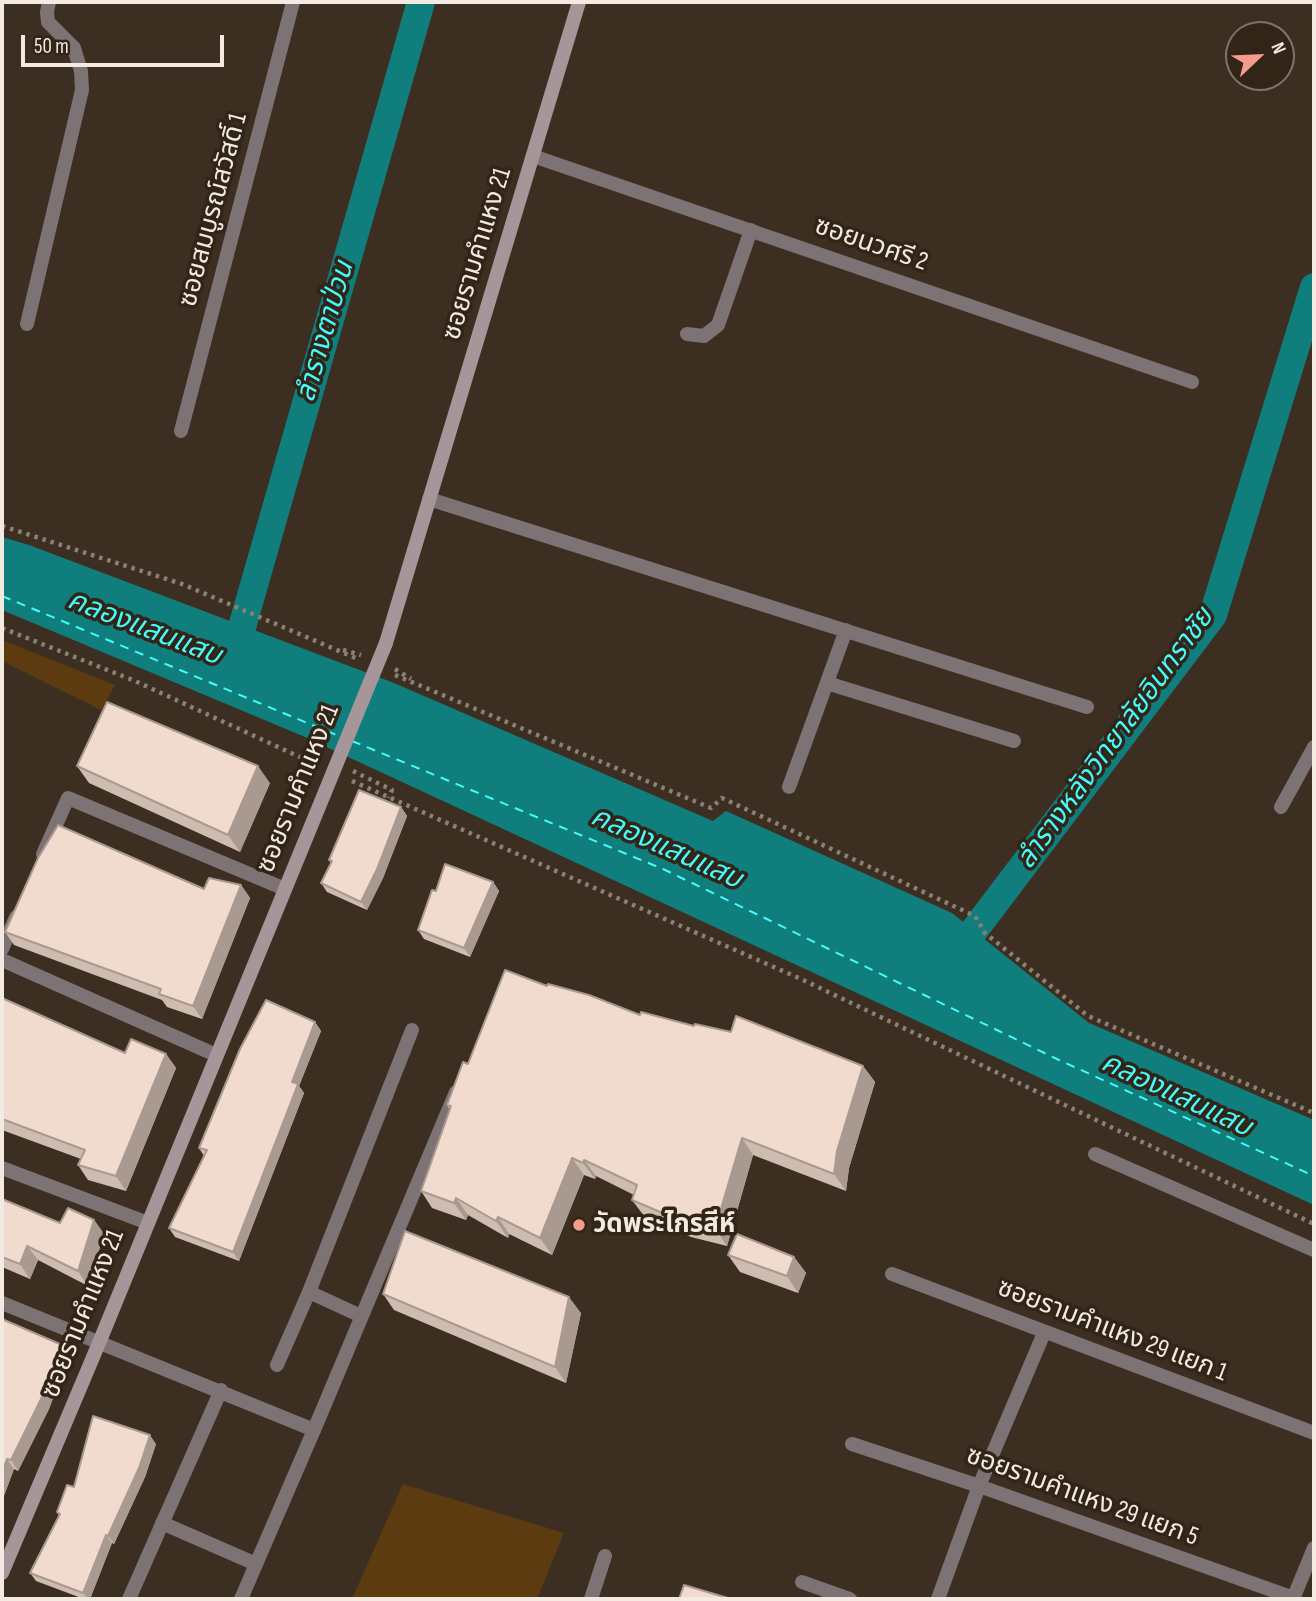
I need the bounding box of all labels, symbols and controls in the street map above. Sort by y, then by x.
scale bar [24,21,228,65]
north arrow [1225,21,1295,91]
text: 50 m [34,34,69,59]
text: N [1265,39,1291,58]
street label: ซอยสมบูรณ์สวัสดิ์ 1 [173,110,255,310]
street label: ซอยรามคำแหง 21 [437,164,519,344]
street label: ซอยนวศรี 2 [810,211,932,279]
water label: ลำรางตาป่วน [290,258,362,406]
water label: คลองแสนแสบ [63,584,225,674]
water label: ลำรางหลังวิทยาลัยอินทราชัย [1010,602,1222,876]
street label: ซอยรามคำแหง 21 [251,700,347,878]
water label: คลองแสนแสบ [585,801,747,897]
water label: คลองแสนแสบ [1096,1047,1256,1145]
place label: วัดพระไกรสีห์ [593,1209,735,1241]
marker: วัดพระไกรสีห์ [571,1217,587,1233]
street label: ซอยรามคำแหง 21 [36,1225,132,1403]
street label: ซอยรามคำแหง 29 แยก 1 [993,1273,1231,1389]
street label: ซอยรามคำแหง 29 แยก 5 [962,1441,1202,1553]

